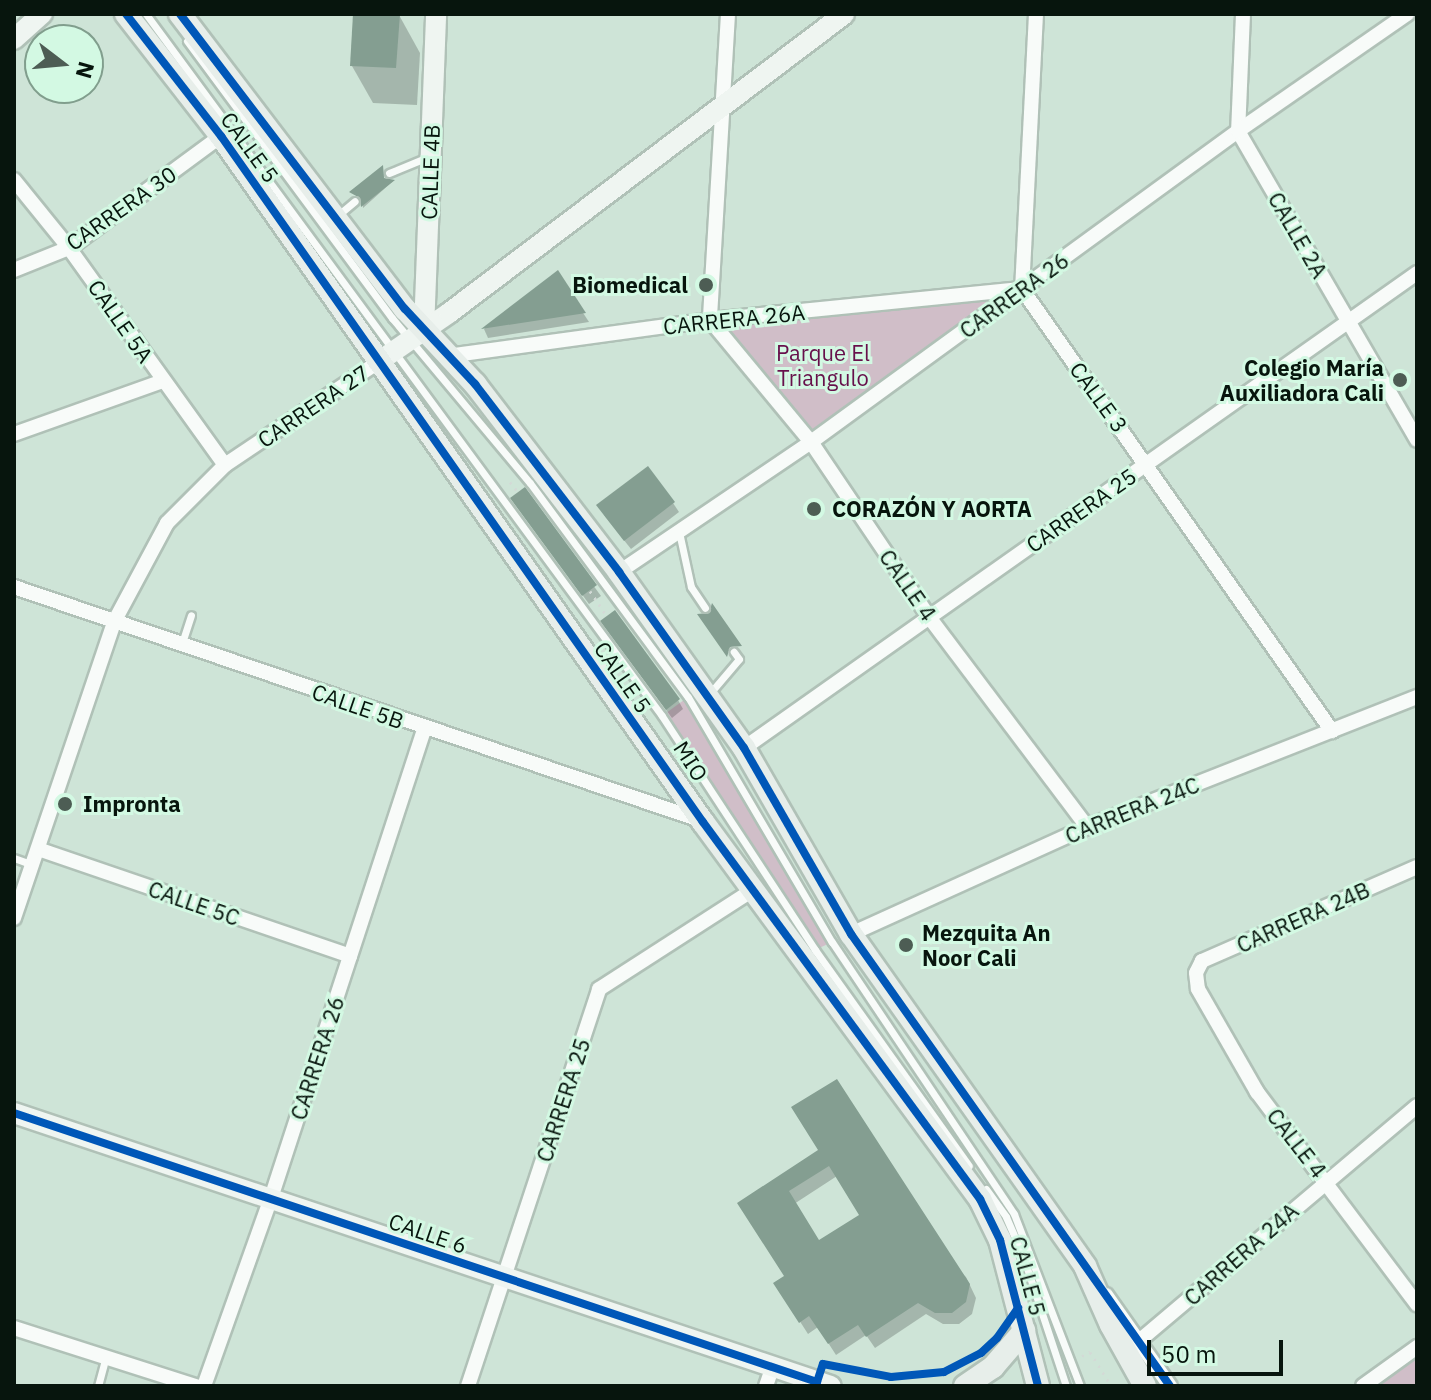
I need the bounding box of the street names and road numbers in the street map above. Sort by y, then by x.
street label: CALLE 5 [216,106,284,188]
street label: CALLE 4B [415,124,445,220]
street label: CARRERA 30 [61,160,181,256]
street label: CALLE 2A [1263,187,1333,283]
street label: CARRERA 26 [954,247,1074,343]
street label: CALLE 5A [83,274,159,368]
street label: CARRERA 26A [662,298,806,340]
street label: CALLE 3 [1065,356,1133,438]
street label: CARRERA 27 [252,359,374,453]
street label: CARRERA 25 [1021,462,1141,558]
street label: CALLE 4 [874,544,942,626]
street label: CALLE 5 [589,636,657,718]
street label: CALLE 5B [309,678,407,734]
street label: MIO [668,736,714,786]
street label: CARRERA 24C [1061,771,1203,849]
street label: CALLE 5C [145,875,243,931]
street label: CARRERA 24B [1232,876,1374,958]
street label: CARRERA 26 [285,993,349,1123]
street label: CARRERA 25 [531,1035,595,1165]
street label: CALLE 4 [1262,1103,1332,1183]
street label: CARRERA 24A [1179,1197,1303,1311]
street label: CALLE 6 [385,1207,471,1259]
street label: CALLE 5 [1005,1233,1051,1319]

